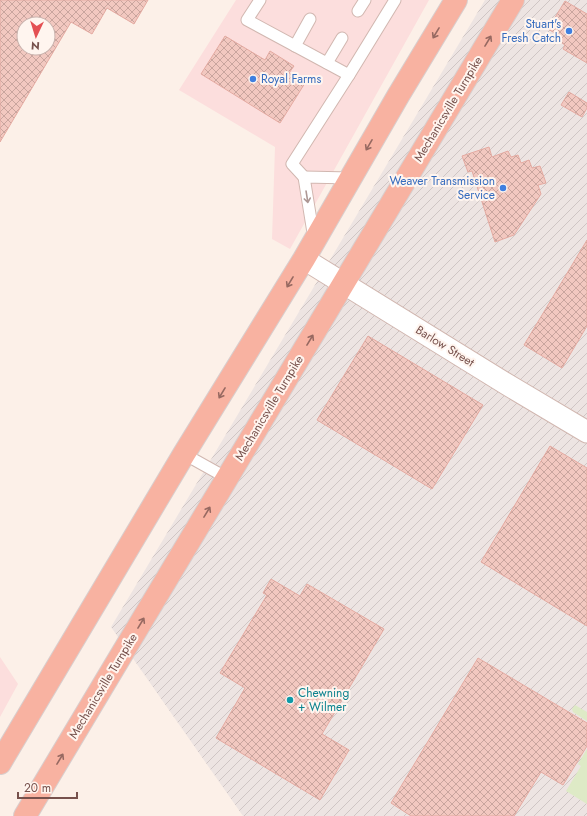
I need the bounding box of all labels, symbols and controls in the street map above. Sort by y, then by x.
place label: Stuart's Fresh Catch [501,15,561,47]
north arrow [16,16,56,56]
marker: Stuart's Fresh Catch [564,26,574,36]
one-way arrow [431,27,439,39]
one-way arrow [485,35,493,47]
text: N [30,38,40,54]
street label: Mechanicsville Turnpike [409,53,487,165]
place label: Royal Farms [261,70,321,88]
marker: Royal Farms [248,74,258,84]
one-way arrow [365,139,373,151]
place label: Weaver Transmission Service [389,172,495,204]
marker: Weaver Transmission Service [498,183,508,193]
one-way arrow [303,190,311,203]
one-way arrow [285,276,293,288]
street label: Barlow Street [412,321,478,371]
one-way arrow [307,334,315,346]
street label: Mechanicsville Turnpike [230,352,308,464]
one-way arrow [218,387,226,398]
one-way arrow [204,506,212,518]
one-way arrow [137,617,145,629]
street label: Mechanicsville Turnpike [64,630,142,742]
place label: Chewning + Wilmer [298,684,349,716]
marker: Chewning + Wilmer [285,695,295,705]
one-way arrow [56,753,64,765]
scale bar [18,774,77,800]
text: 20 m [24,779,51,797]

